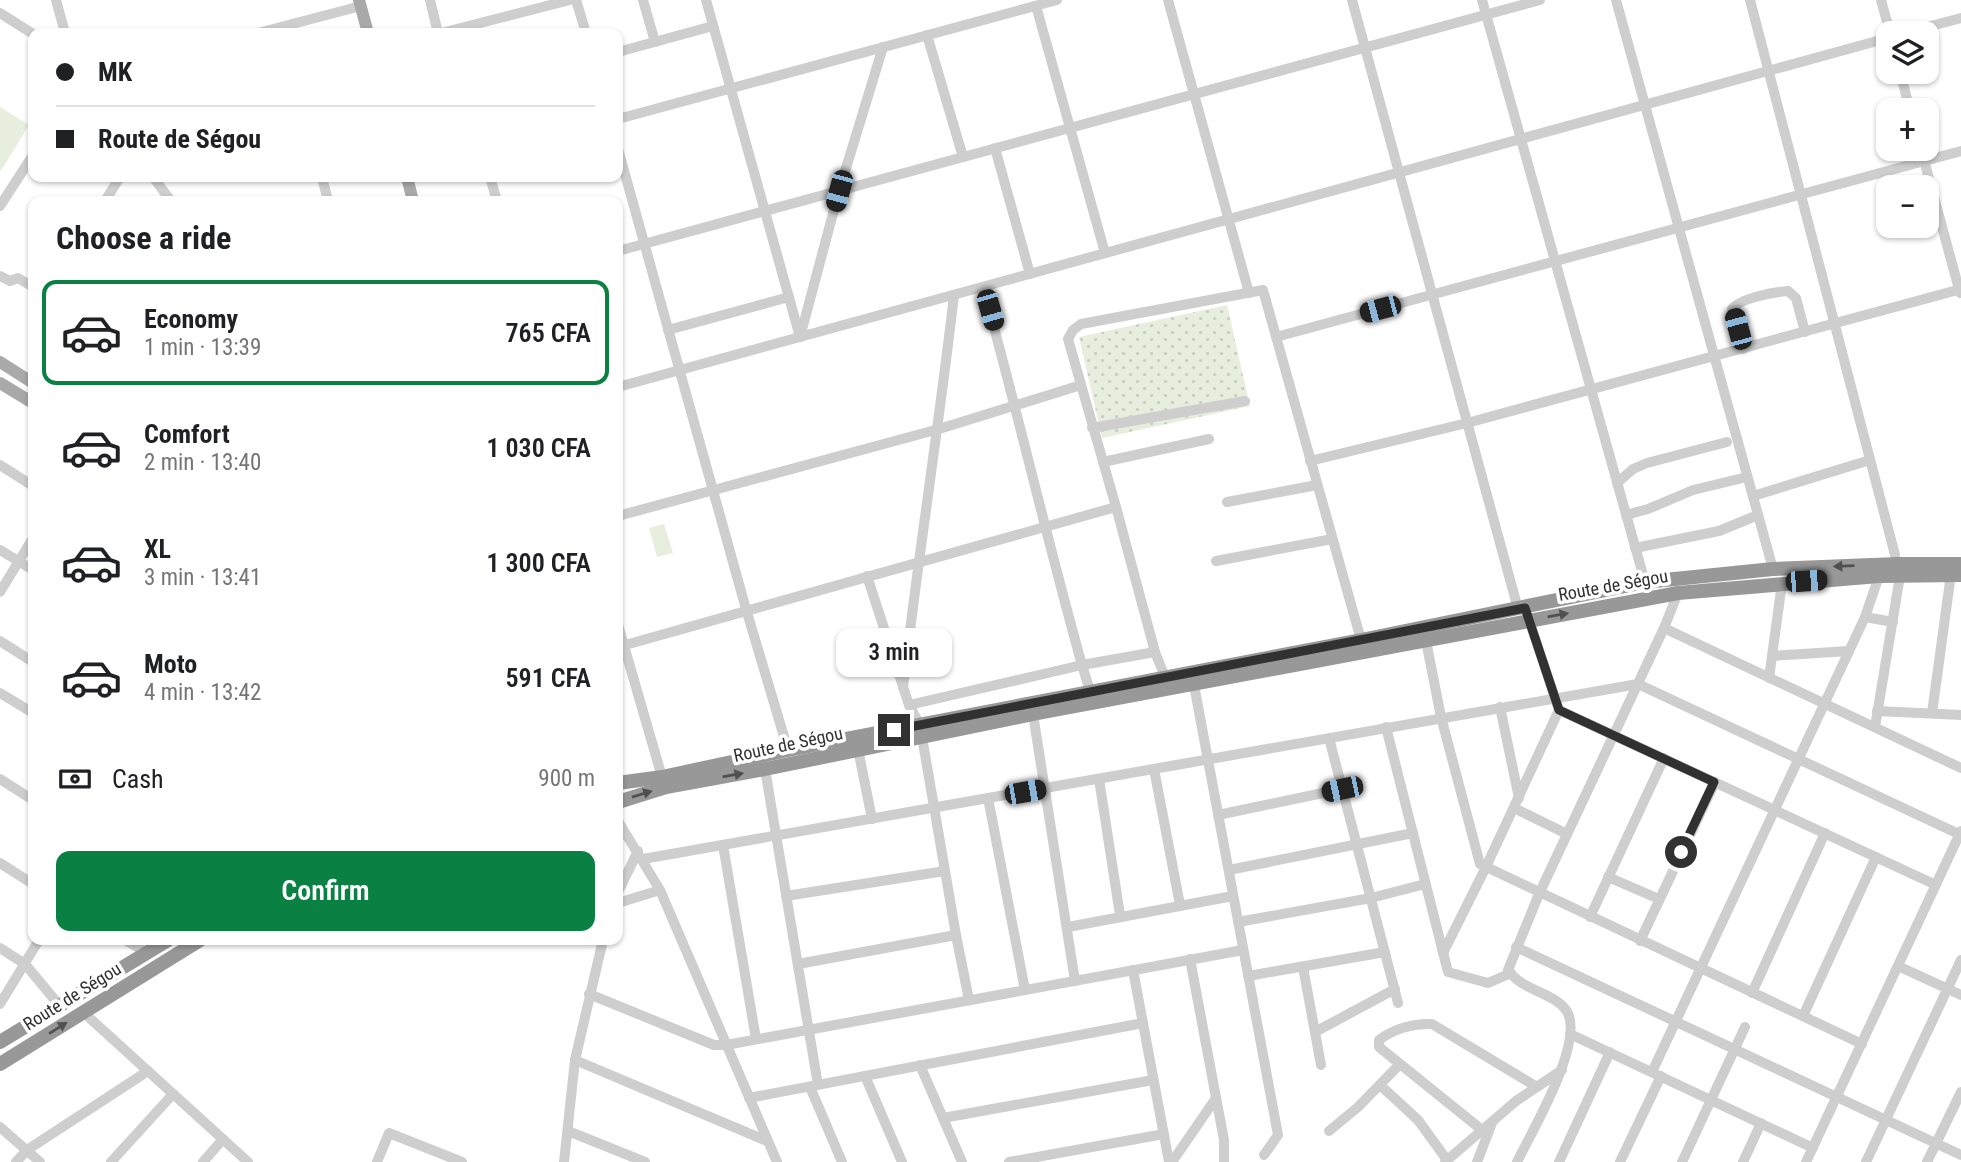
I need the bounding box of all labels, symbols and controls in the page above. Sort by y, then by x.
map controls [1876,21,1939,238]
button: layers [1876,21,1939,84]
text: MK [98,57,132,87]
button: + [1876,98,1939,161]
text: Route de Ségou [98,124,261,154]
car [824,168,855,214]
button: − [1876,175,1939,238]
text: Choose a ride [56,219,231,257]
car [975,287,1006,333]
car [1357,293,1404,325]
icon: car [60,301,123,364]
text: Economy [144,304,238,334]
car [1723,306,1754,352]
text: 765 CFA [506,318,591,348]
text: 1 min · 13:39 [144,334,261,361]
icon: car [60,416,123,479]
text: Comfort [144,419,230,449]
text: 1 030 CFA [486,433,591,463]
text: 2 min · 13:40 [144,449,261,476]
icon: car [60,531,123,594]
text: XL [144,534,171,564]
text: 1 300 CFA [486,548,591,578]
one-way arrow [1833,560,1855,571]
text: 3 min · 13:41 [144,564,261,591]
street label: Route de Ségou [1556,565,1670,605]
car [1785,569,1828,593]
one-way arrow [1547,609,1569,620]
callout: 3 min [836,628,952,678]
text: 3 min [869,639,919,666]
icon: car [60,646,123,709]
text: Moto [144,649,197,679]
text: 591 CFA [506,663,591,693]
text: 4 min · 13:42 [144,679,261,706]
route end [878,714,910,746]
street label: Route de Ségou [731,722,845,766]
icon: cash [56,760,94,798]
text: Cash [112,764,164,794]
text: 900 m [538,765,595,792]
one-way arrow [722,769,744,780]
car [1320,774,1365,804]
car [1003,778,1048,806]
one-way arrow [631,789,652,799]
route start [1665,836,1697,868]
button: Confirm [56,851,595,931]
street label: Route de Ségou [19,958,125,1034]
one-way arrow [48,1021,68,1034]

